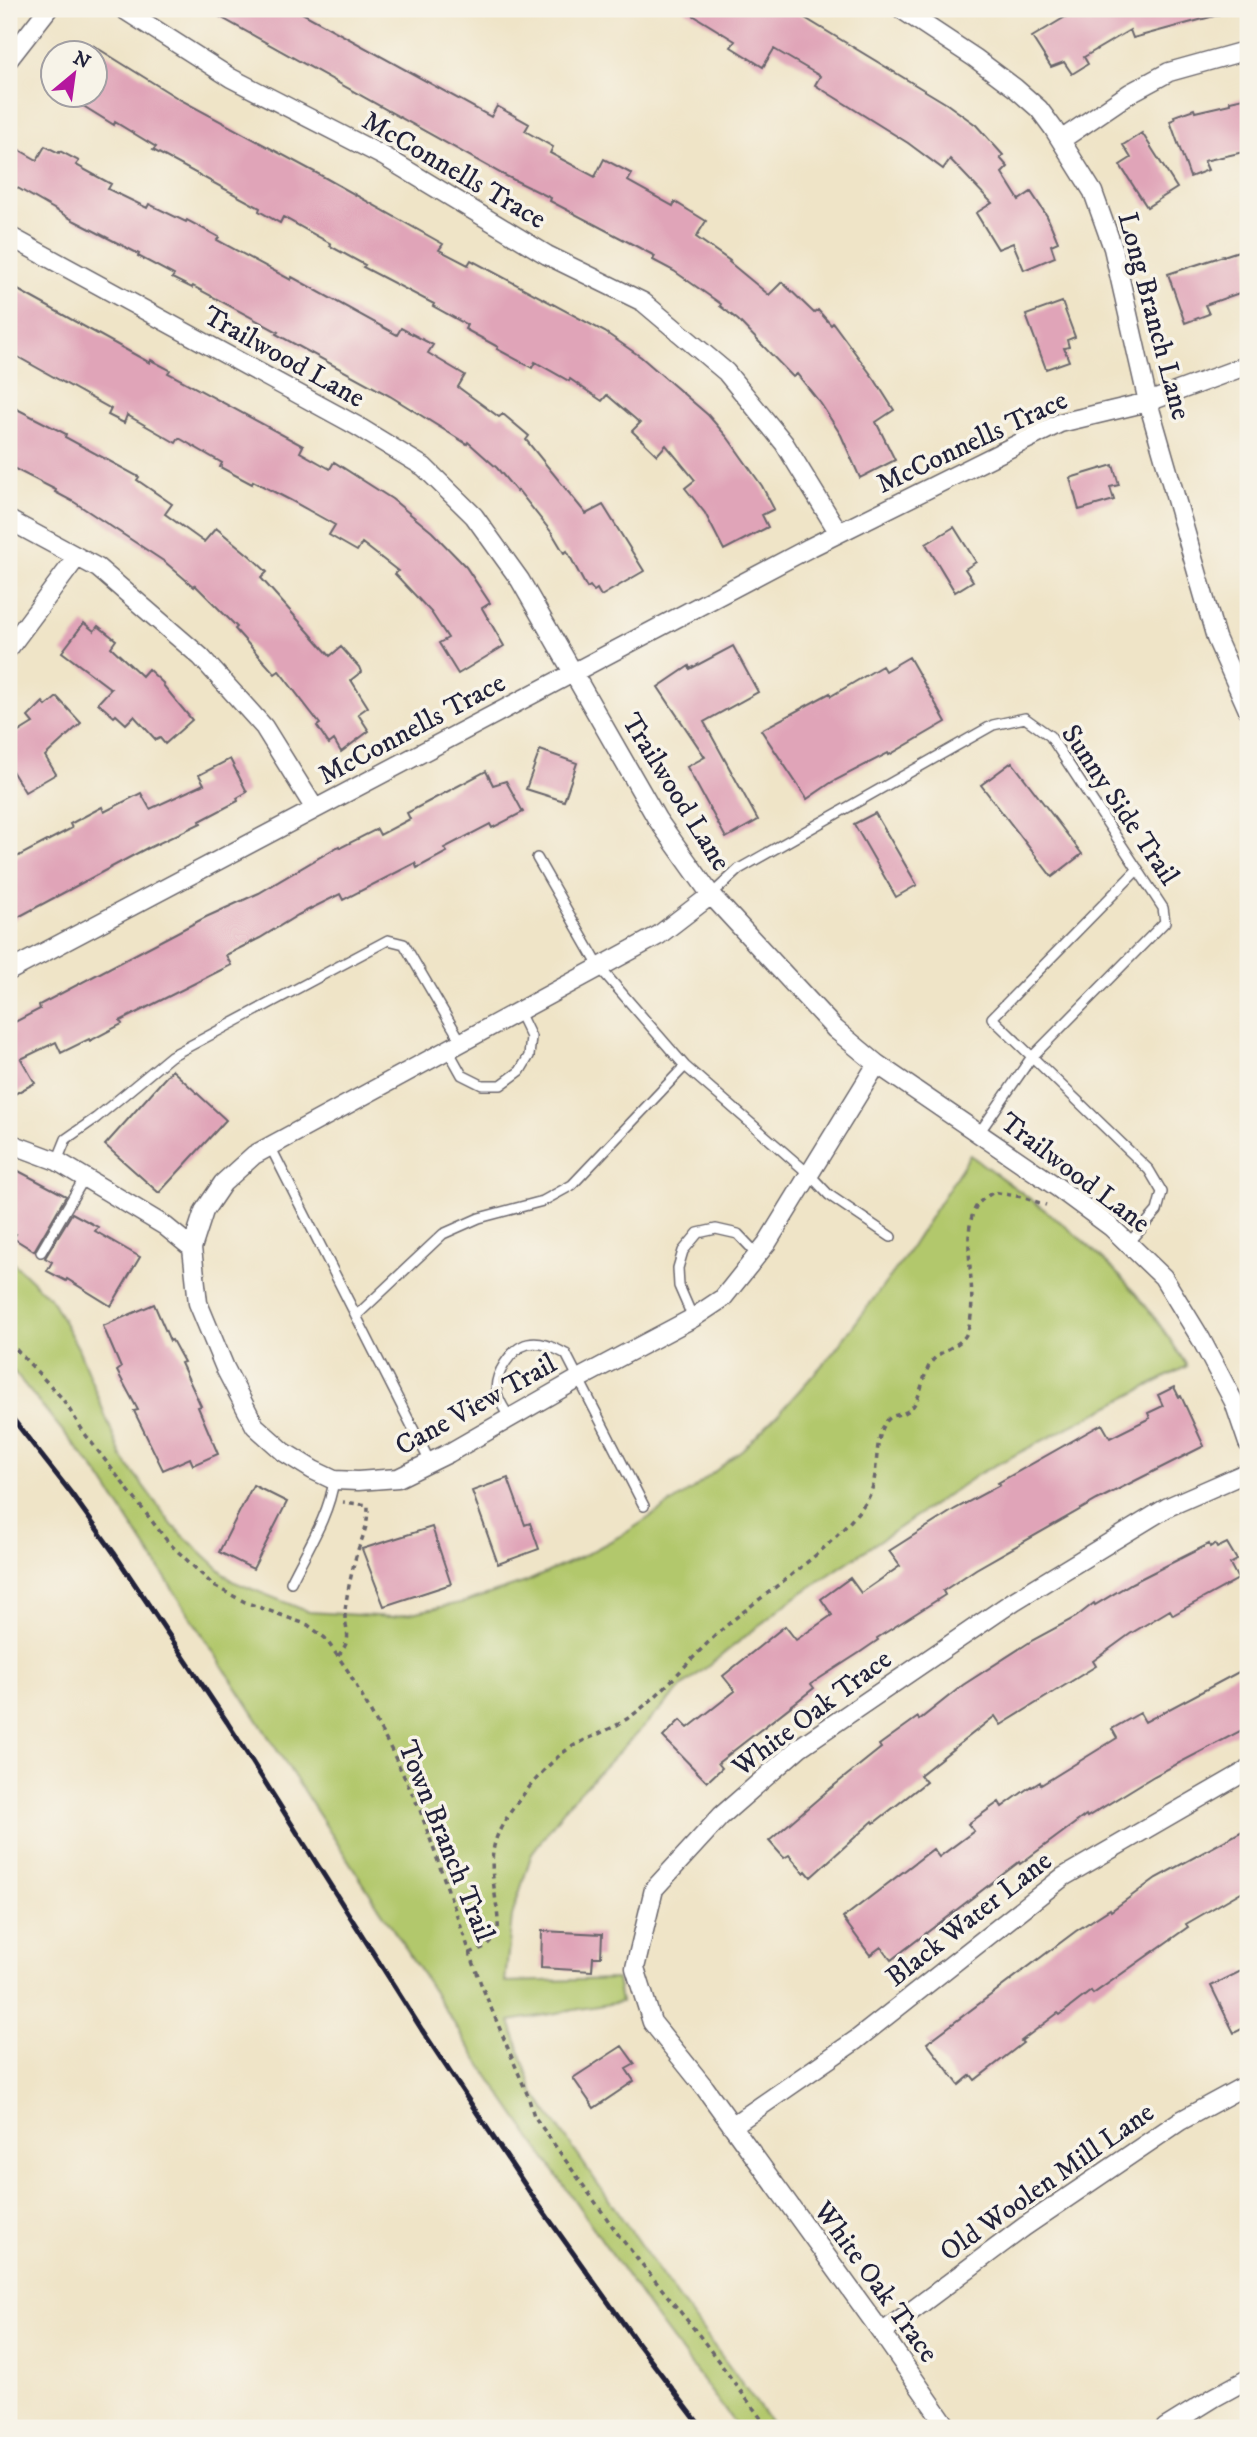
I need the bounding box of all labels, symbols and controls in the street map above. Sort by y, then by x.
north arrow [38,38,108,108]
text: N [69,47,94,74]
street label: McConnells Trace [356,103,552,237]
street label: Long Branch Lane [1109,208,1199,424]
street label: Trailwood Lane [197,298,371,416]
street label: McConnells Trace [871,382,1073,502]
street label: McConnells Trace [313,665,511,793]
street label: Trailwood Lane [614,707,738,877]
street label: Sunny Side Trail [1053,718,1187,893]
street label: Trailwood Lane [993,1105,1157,1241]
street label: Cane View Trail [389,1346,563,1464]
street label: White Oak Trace [725,1642,899,1785]
street label: Town Branch Trail [390,1735,502,1947]
street label: Black Water Lane [879,1843,1059,1995]
street label: Old Woolen Mill Lane [933,2095,1161,2269]
street label: White Oak Trace [805,2194,946,2369]

